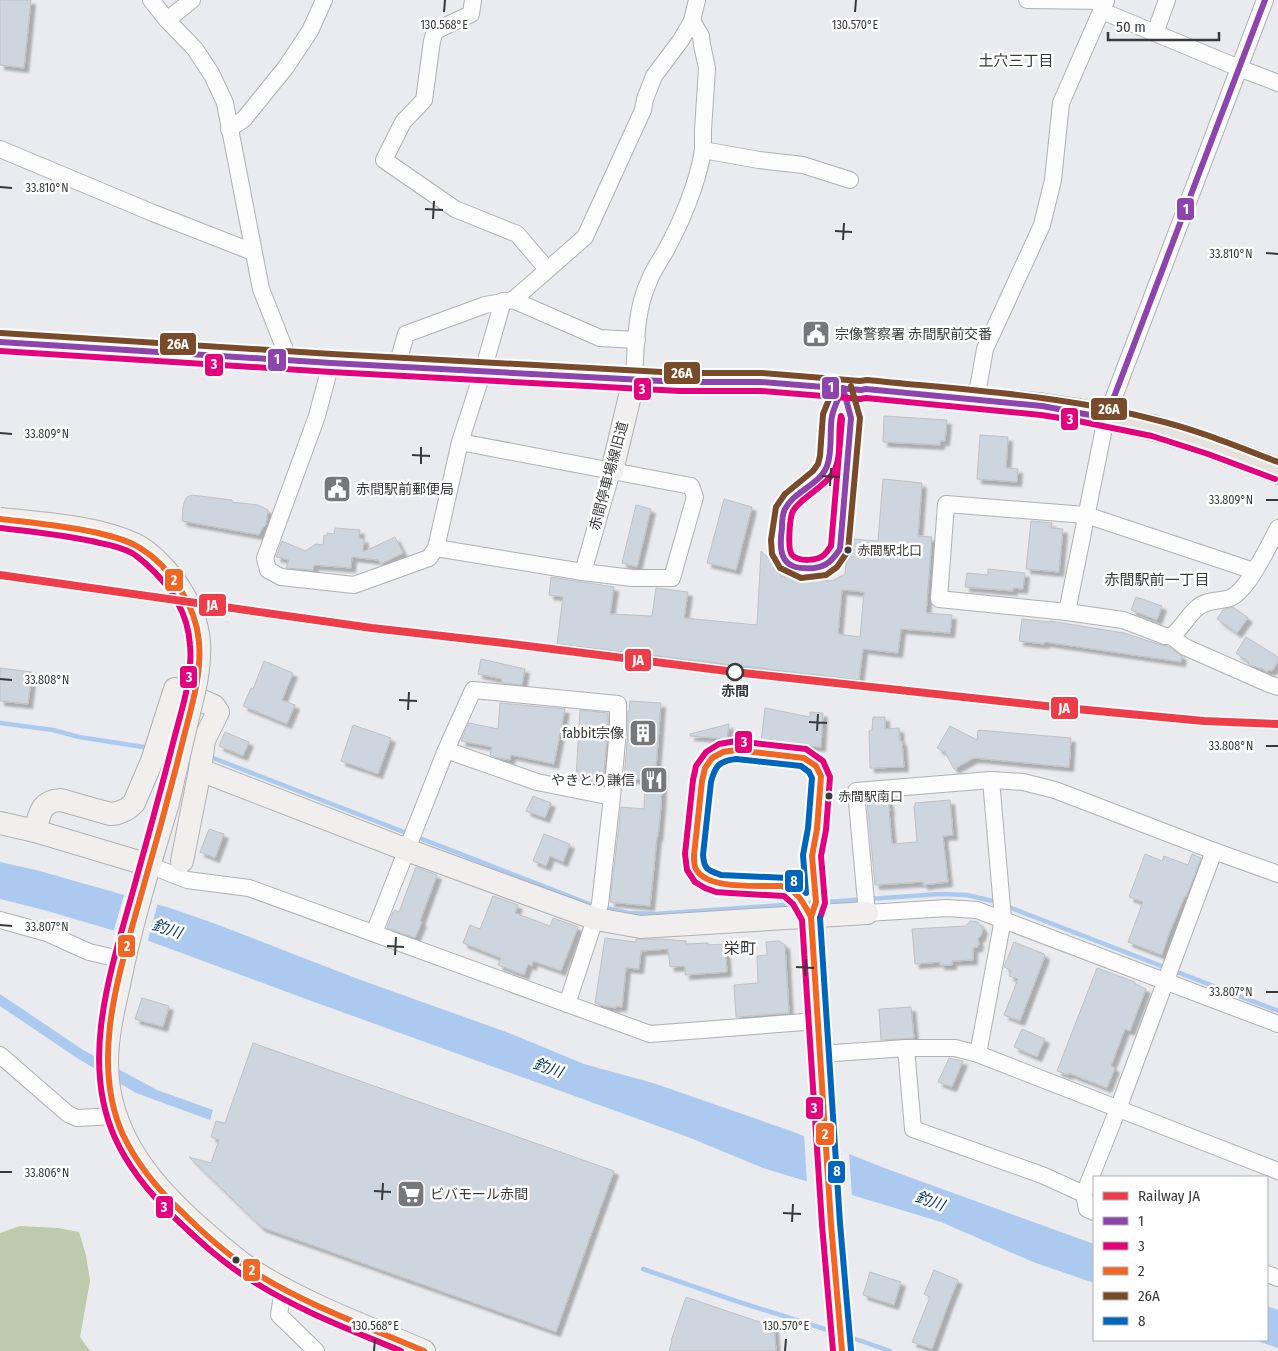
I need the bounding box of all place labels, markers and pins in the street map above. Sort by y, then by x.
public building icon: 宗像警察署 赤間駅前交番 [801,319,831,349]
place label: 宗像警察署 赤間駅前交番 [835,326,992,343]
public building icon: 赤間駅前郵便局 [322,474,352,504]
place label: 赤間駅前郵便局 [356,481,454,498]
place label: 赤間駅北口 [857,543,922,558]
marker: 赤間駅北口 [843,545,853,555]
marker: 赤間 [726,663,744,681]
place label: 赤間 [721,683,749,700]
building icon: fabbit宗像 [628,718,658,748]
place label: fabbit宗像 [562,725,624,742]
restaurant icon: やきとり謙信 [639,765,669,795]
place label: やきとり謙信 [551,772,635,789]
place label: 赤間駅南口 [838,789,903,804]
marker: 赤間駅南口 [824,791,834,801]
supermarket icon: ビバモール赤間 [396,1179,426,1209]
place label: ビバモール赤間 [430,1186,528,1203]
unlabelled marker [231,1255,241,1265]

